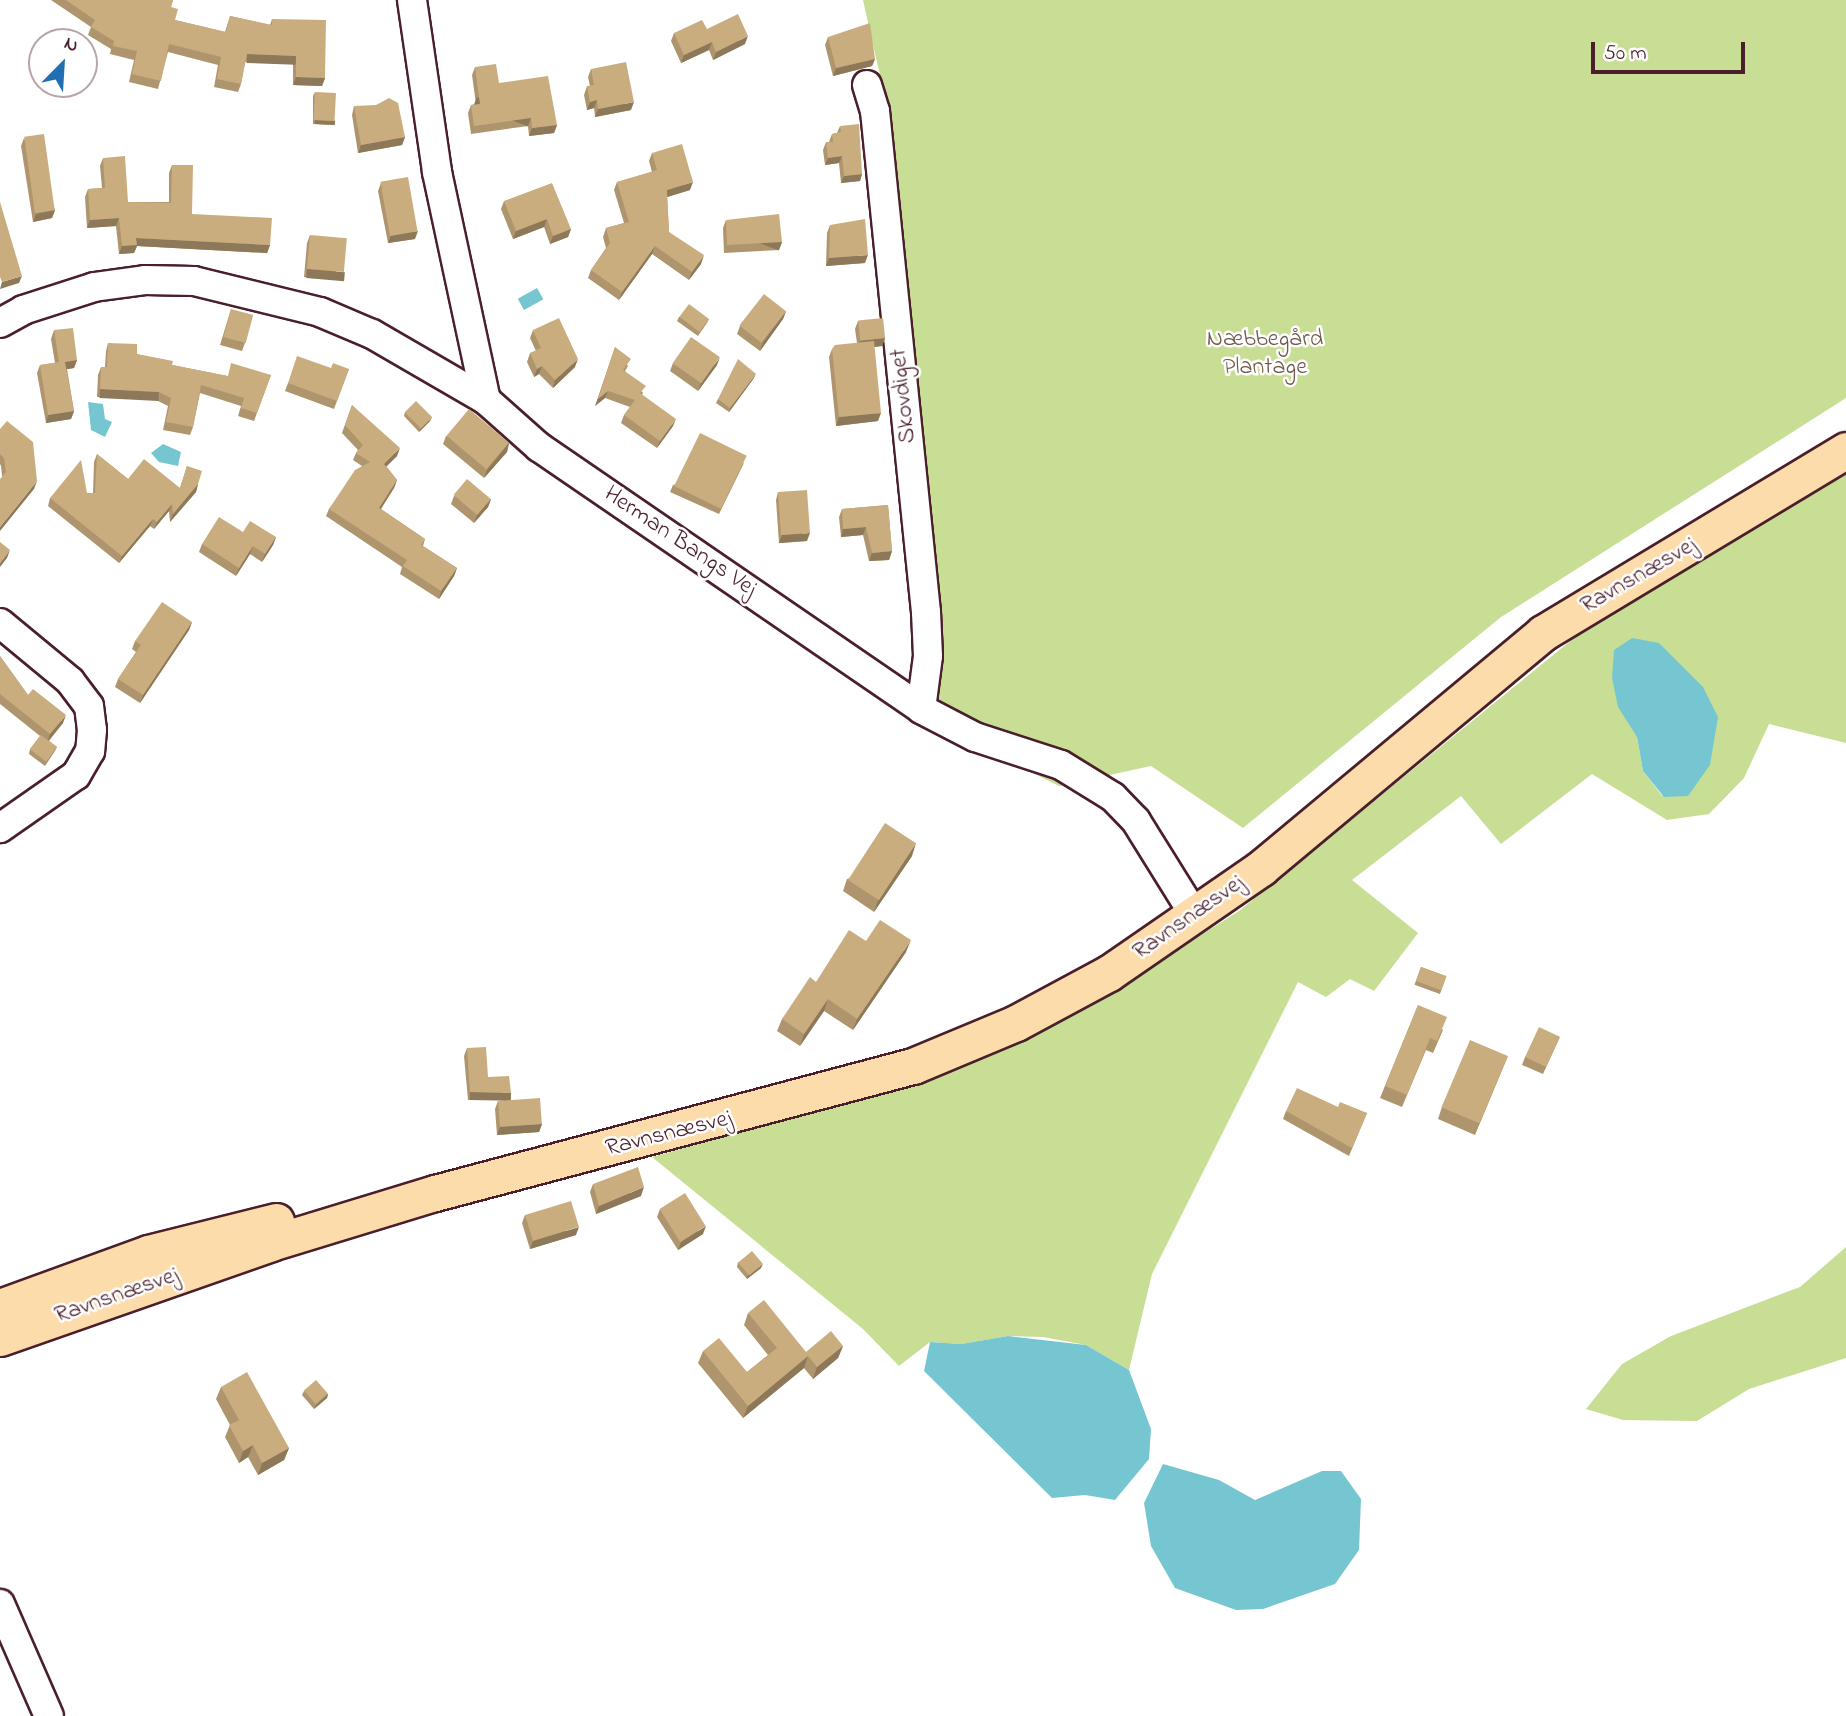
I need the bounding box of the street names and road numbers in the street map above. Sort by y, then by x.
street label: Skovdiget [885,347,923,445]
street label: Herman Bangs Vej [598,480,762,604]
street label: Ravnsnæsvej [1576,531,1702,621]
street label: Ravnsnæsvej [1128,869,1250,967]
street label: Ravnsnæsvej [603,1104,735,1164]
street label: Ravnsnæsvej [51,1261,183,1331]

